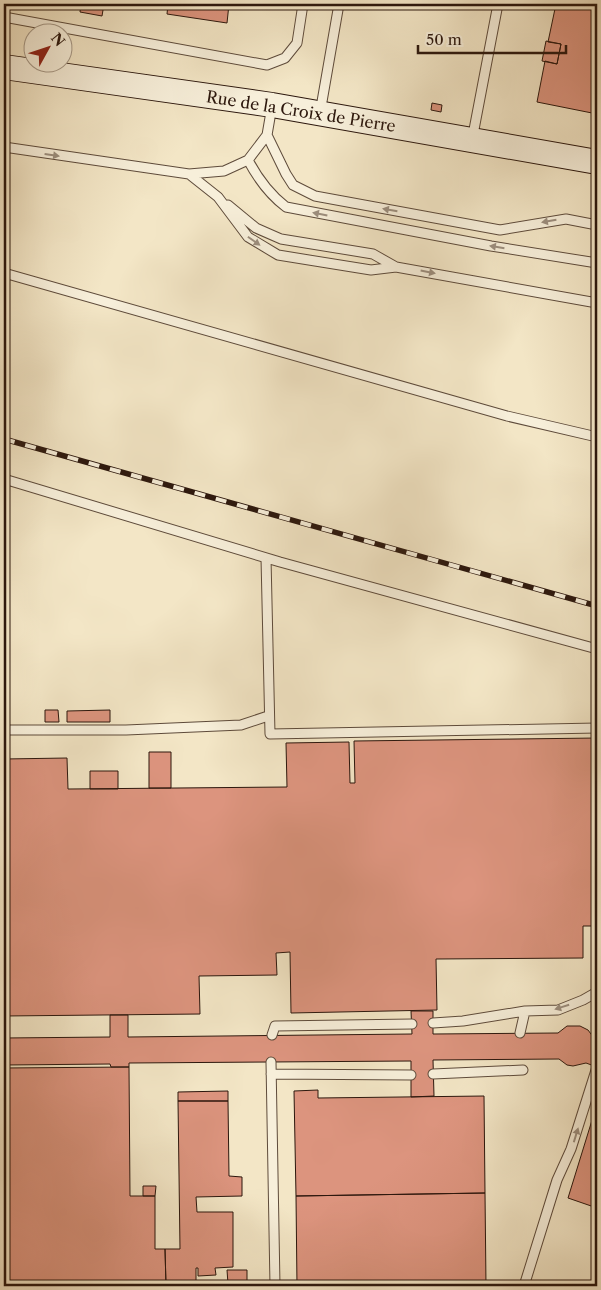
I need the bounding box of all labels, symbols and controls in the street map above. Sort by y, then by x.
north arrow [22,22,72,72]
scale bar [418,22,566,54]
text: N [47,29,69,50]
text: 50 m [426,30,462,49]
street label: Rue de la Croix de Pierre [205,86,397,136]
one-way arrow [44,151,60,159]
one-way arrow [382,206,397,214]
one-way arrow [312,209,328,217]
one-way arrow [541,218,557,226]
one-way arrow [247,236,261,246]
one-way arrow [489,243,505,251]
one-way arrow [420,269,436,277]
one-way arrow [555,1004,570,1012]
one-way arrow [572,1128,580,1143]

